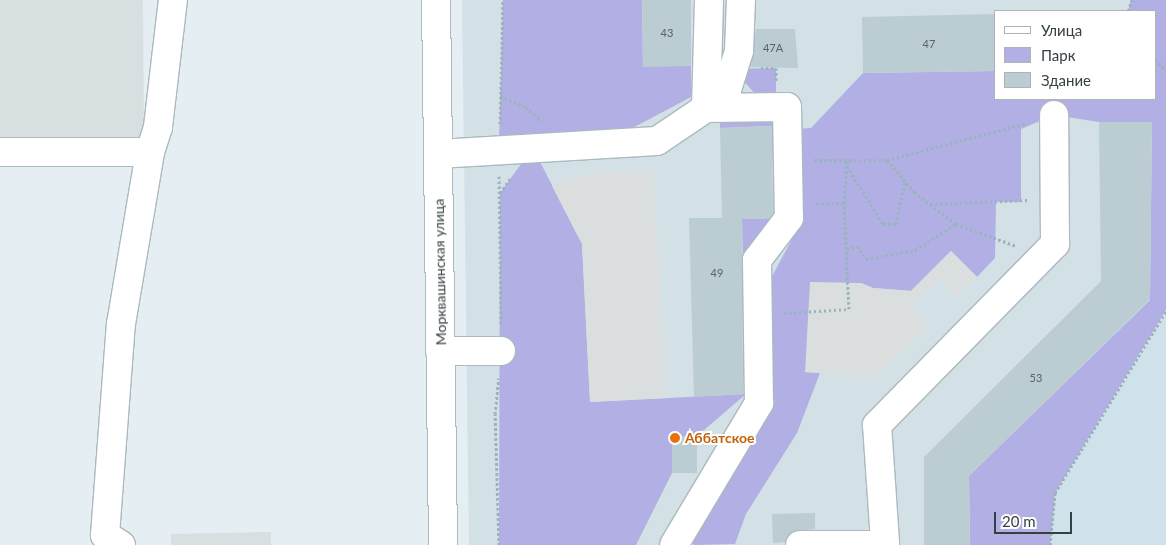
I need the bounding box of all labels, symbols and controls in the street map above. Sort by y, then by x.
legend [994,10,1156,100]
text: Улица [1041,21,1082,39]
house number: 43 [661,26,673,40]
house number: 47 [923,37,935,51]
house number: 47А [763,41,783,55]
text: Парк [1041,46,1075,64]
text: Здание [1041,71,1091,89]
street label: Морквашинская улица [430,198,450,346]
house number: 49 [711,266,723,280]
house number: 53 [1030,371,1042,385]
place label: Аббатское [685,430,754,446]
marker: Аббатское [669,432,681,444]
scale bar [996,502,1074,534]
text: 20 m [1002,512,1036,530]

